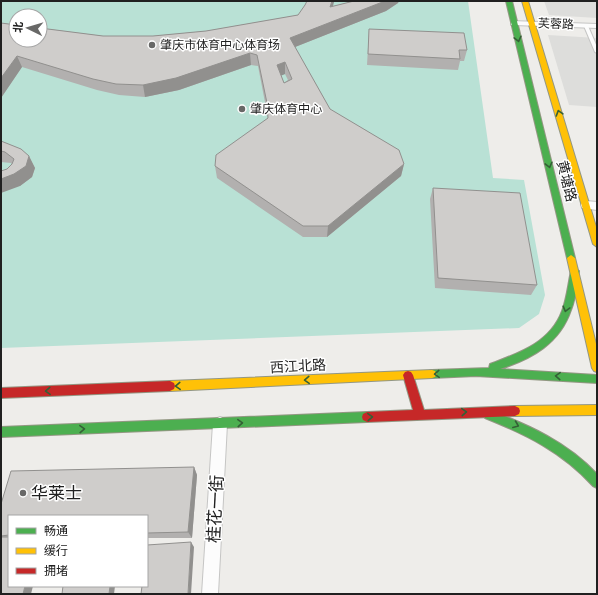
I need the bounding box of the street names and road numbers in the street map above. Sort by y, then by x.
street label: 芙蓉路 [538,15,574,32]
street label: 黄塘路 [553,158,581,204]
street label: 西江北路 [270,356,326,376]
street label: 桂花一街 [202,474,227,543]

